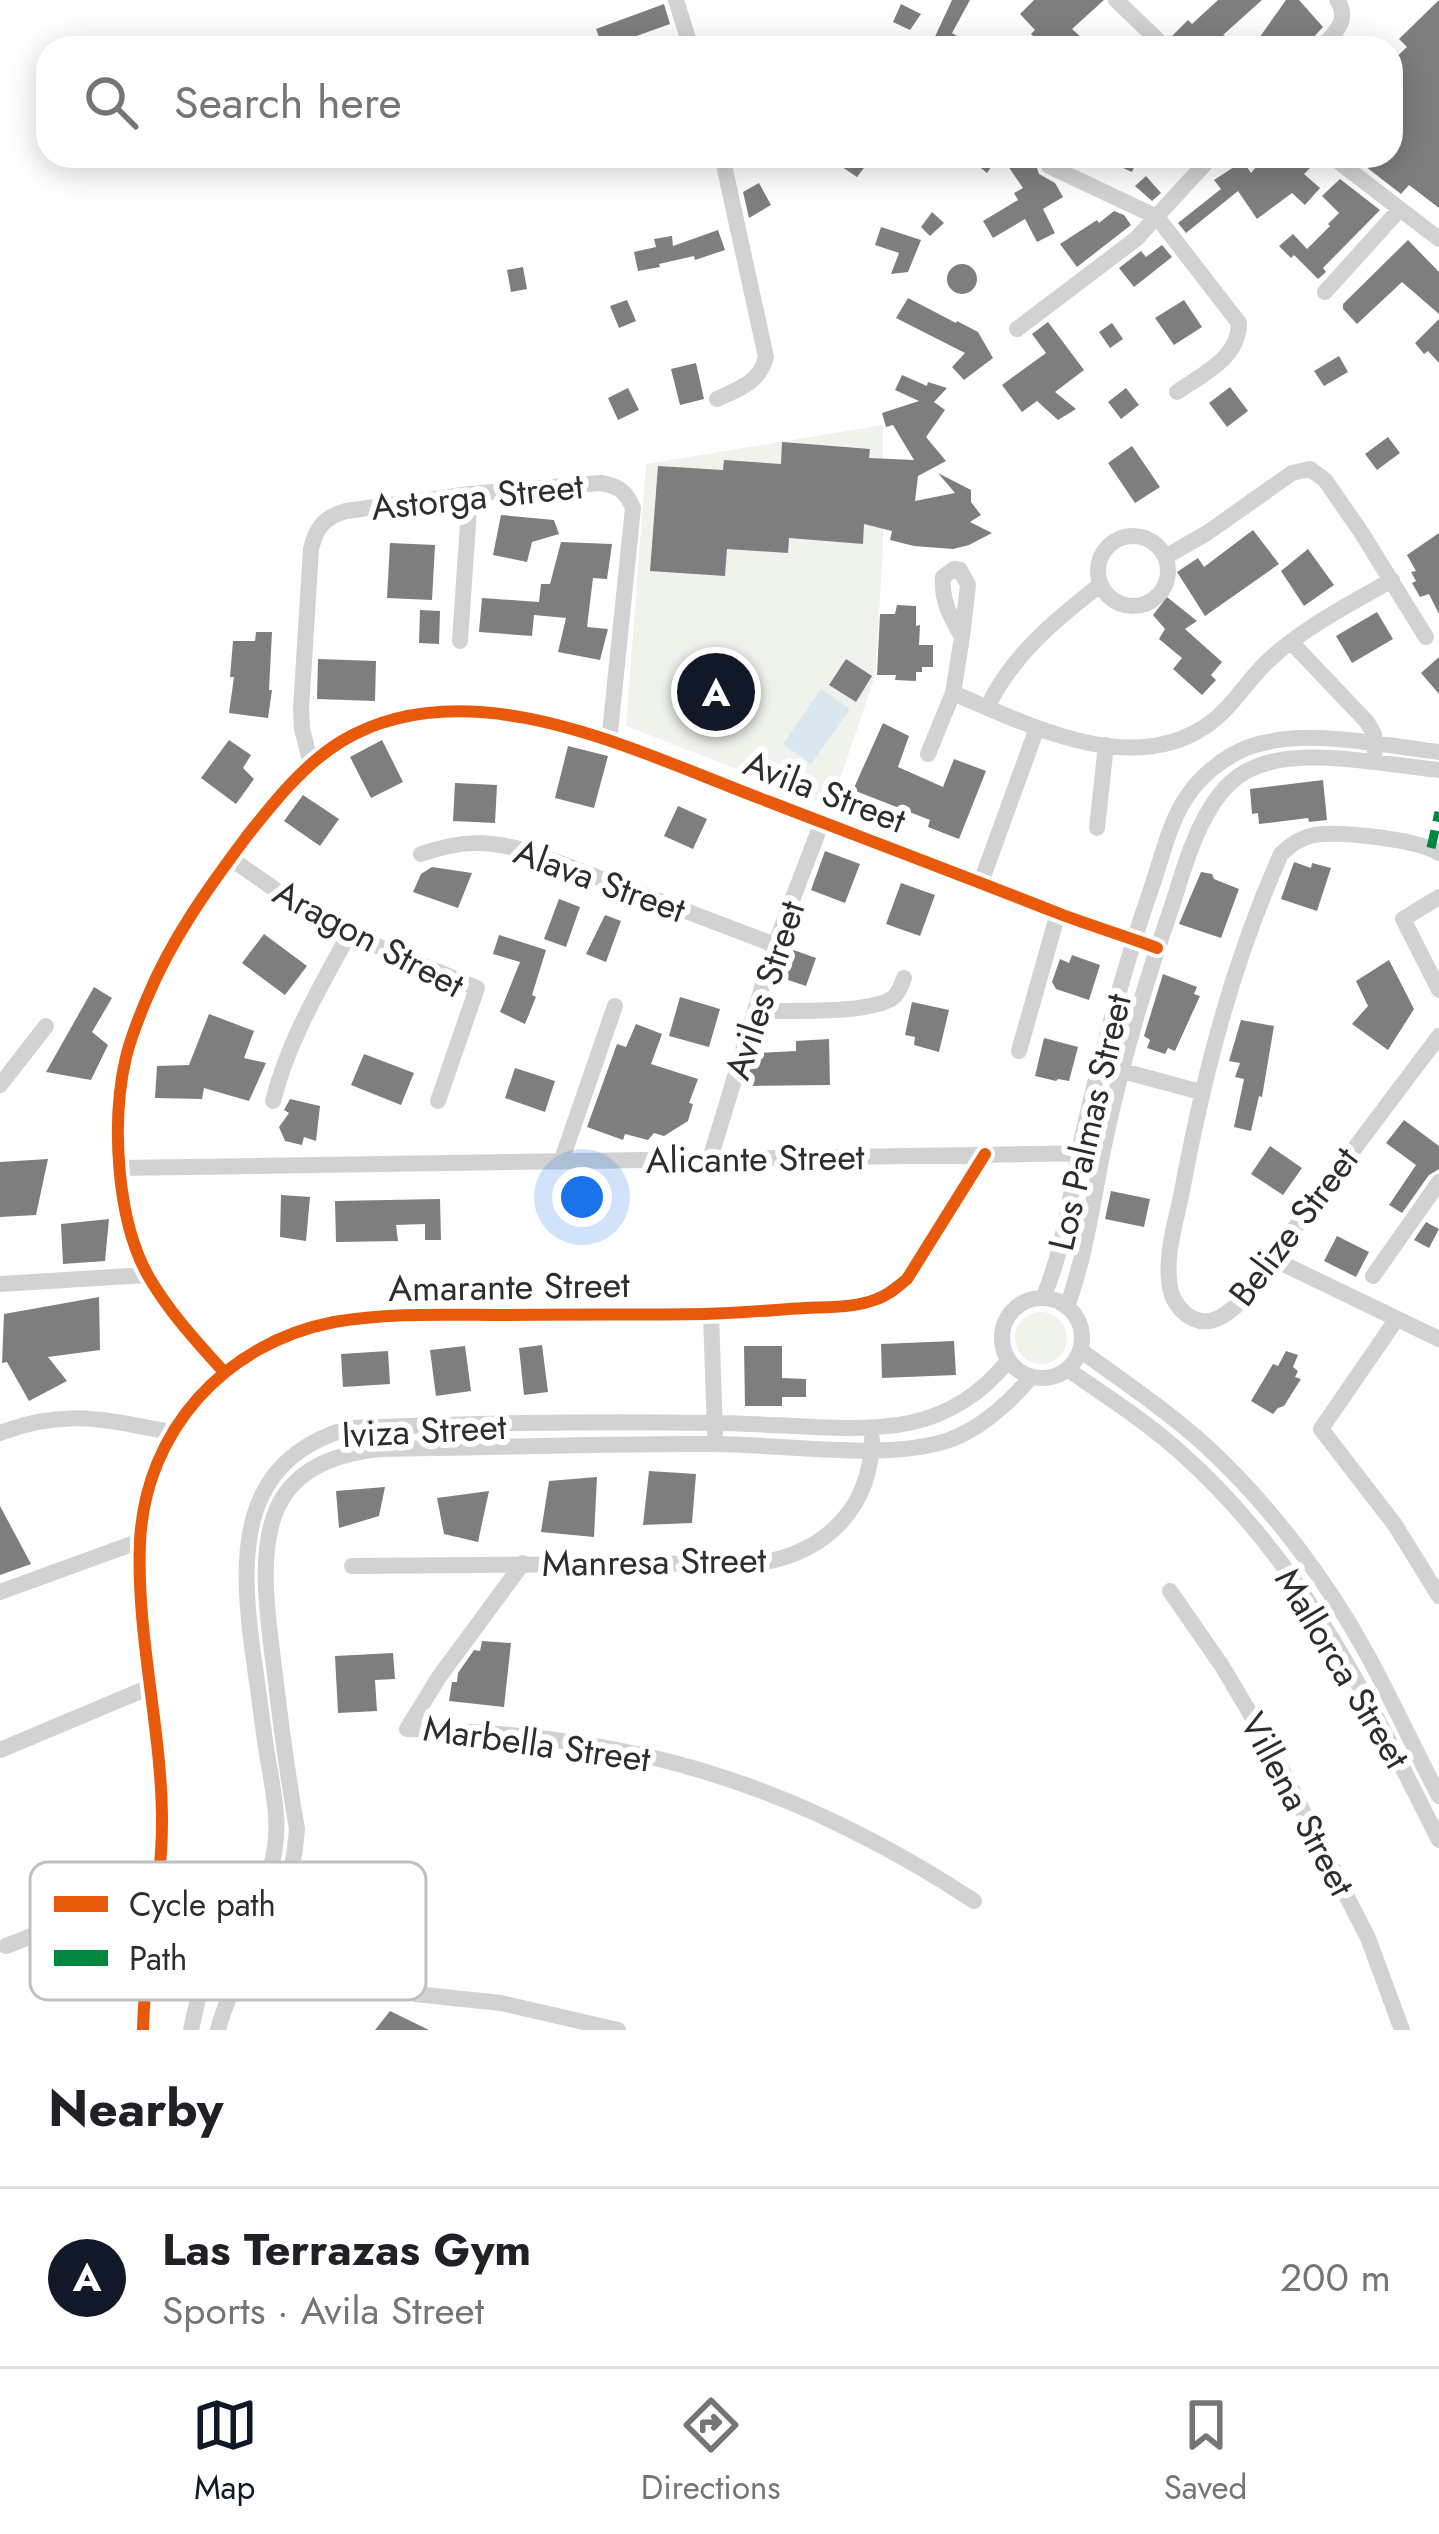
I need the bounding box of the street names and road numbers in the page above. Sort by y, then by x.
street label: Astorga Street [368,459,586,533]
street label: Avila Street [737,736,914,846]
street label: Alava Street [507,825,693,935]
street label: Aragon Street [264,866,474,1010]
street label: Aviles Street [711,894,817,1086]
street label: Los Palmas Street [1034,988,1144,1255]
street label: Alicante Street [645,1130,865,1186]
street label: Belize Street [1216,1135,1370,1317]
street label: Amarante Street [388,1258,631,1314]
street label: Iviza Street [340,1400,508,1460]
street label: Manresa Street [541,1533,767,1589]
street label: Mallorca Street [1263,1558,1424,1778]
street label: Marbella Street [420,1701,654,1785]
street label: Villena Street [1228,1703,1368,1905]

